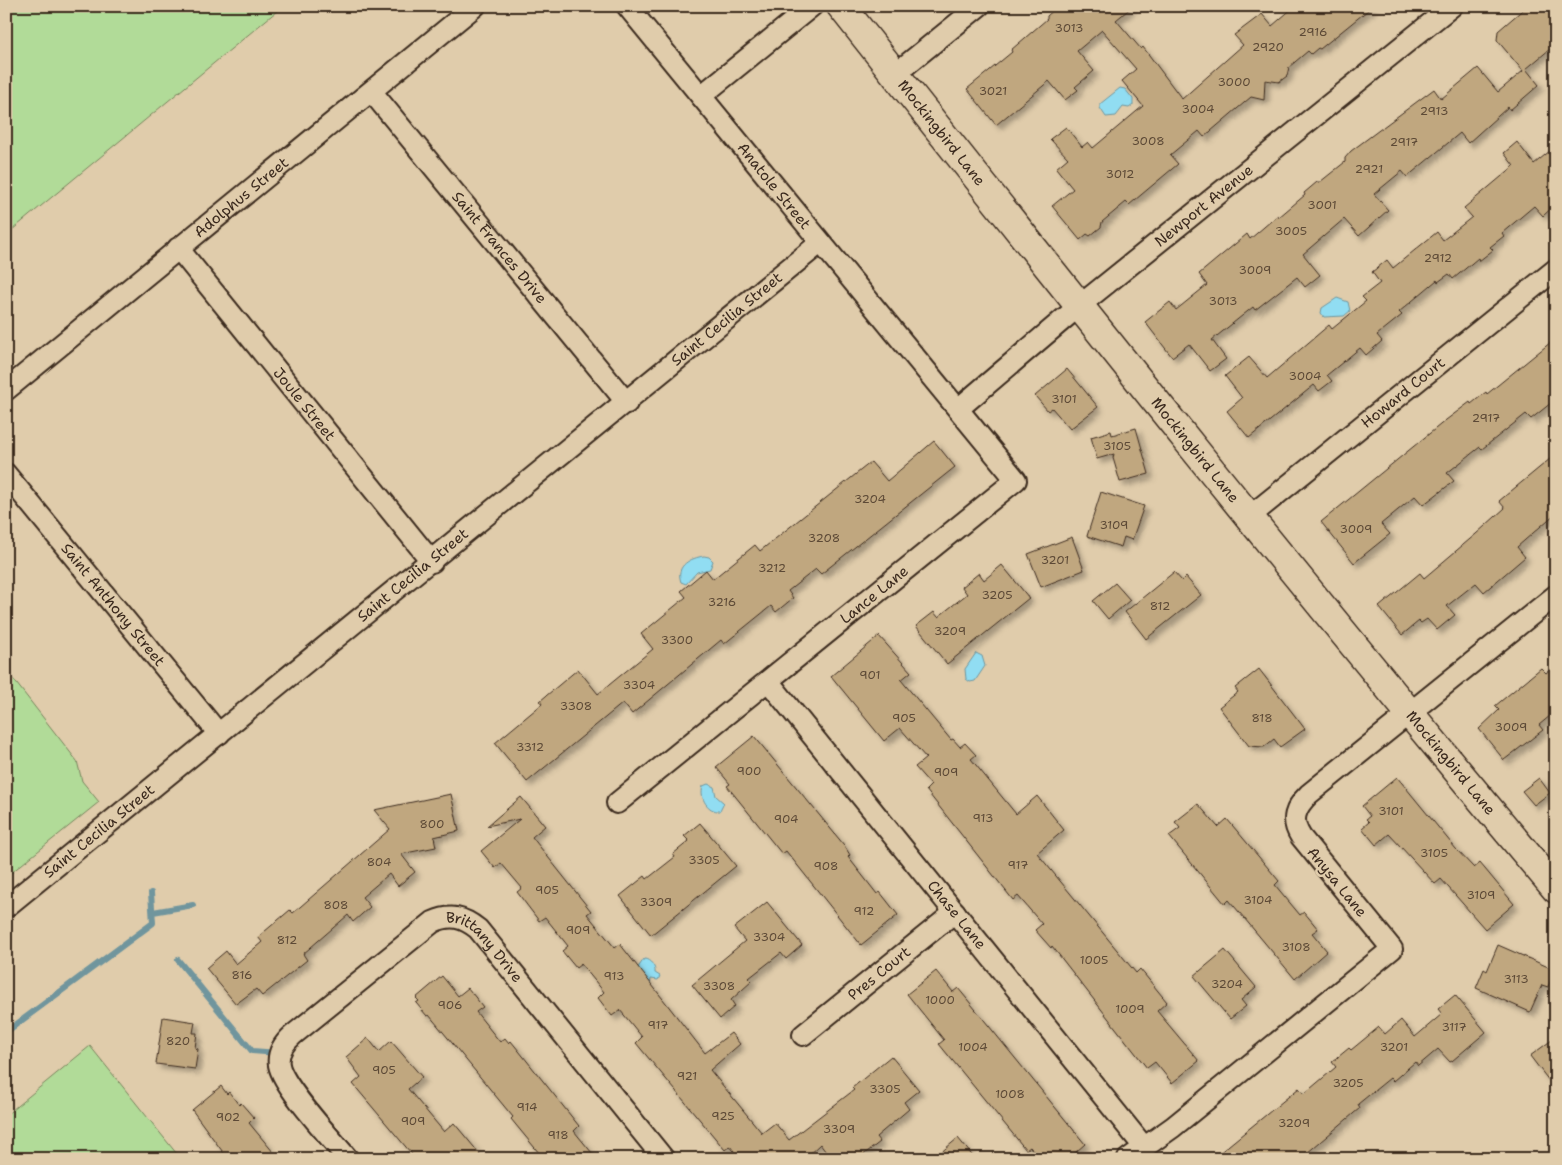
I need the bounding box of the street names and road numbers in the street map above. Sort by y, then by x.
street label: Mockingbird Lane [893,76,990,190]
street label: Anatole Street [733,138,815,234]
street label: Adolphus Street [190,153,293,242]
street label: Newport Avenue [1150,160,1257,251]
street label: Saint Frances Drive [447,187,551,308]
street label: Saint Cecilia Street [667,268,786,370]
street label: Howard Court [1357,353,1449,433]
street label: Joule Street [269,363,340,445]
street label: Mockingbird Lane [1147,393,1244,507]
street label: Saint Cecilia Street [353,524,473,626]
street label: Saint Anthony Street [57,539,170,670]
street label: Lance Lane [836,561,913,628]
street label: Mockingbird Lane [1402,706,1500,819]
street label: Saint Cecilia Street [39,780,159,882]
street label: Anysa Lane [1302,843,1372,921]
street label: Chase Lane [923,876,991,953]
street label: Brittany Drive [446,907,527,987]
street label: Pres Court [844,942,915,1005]

